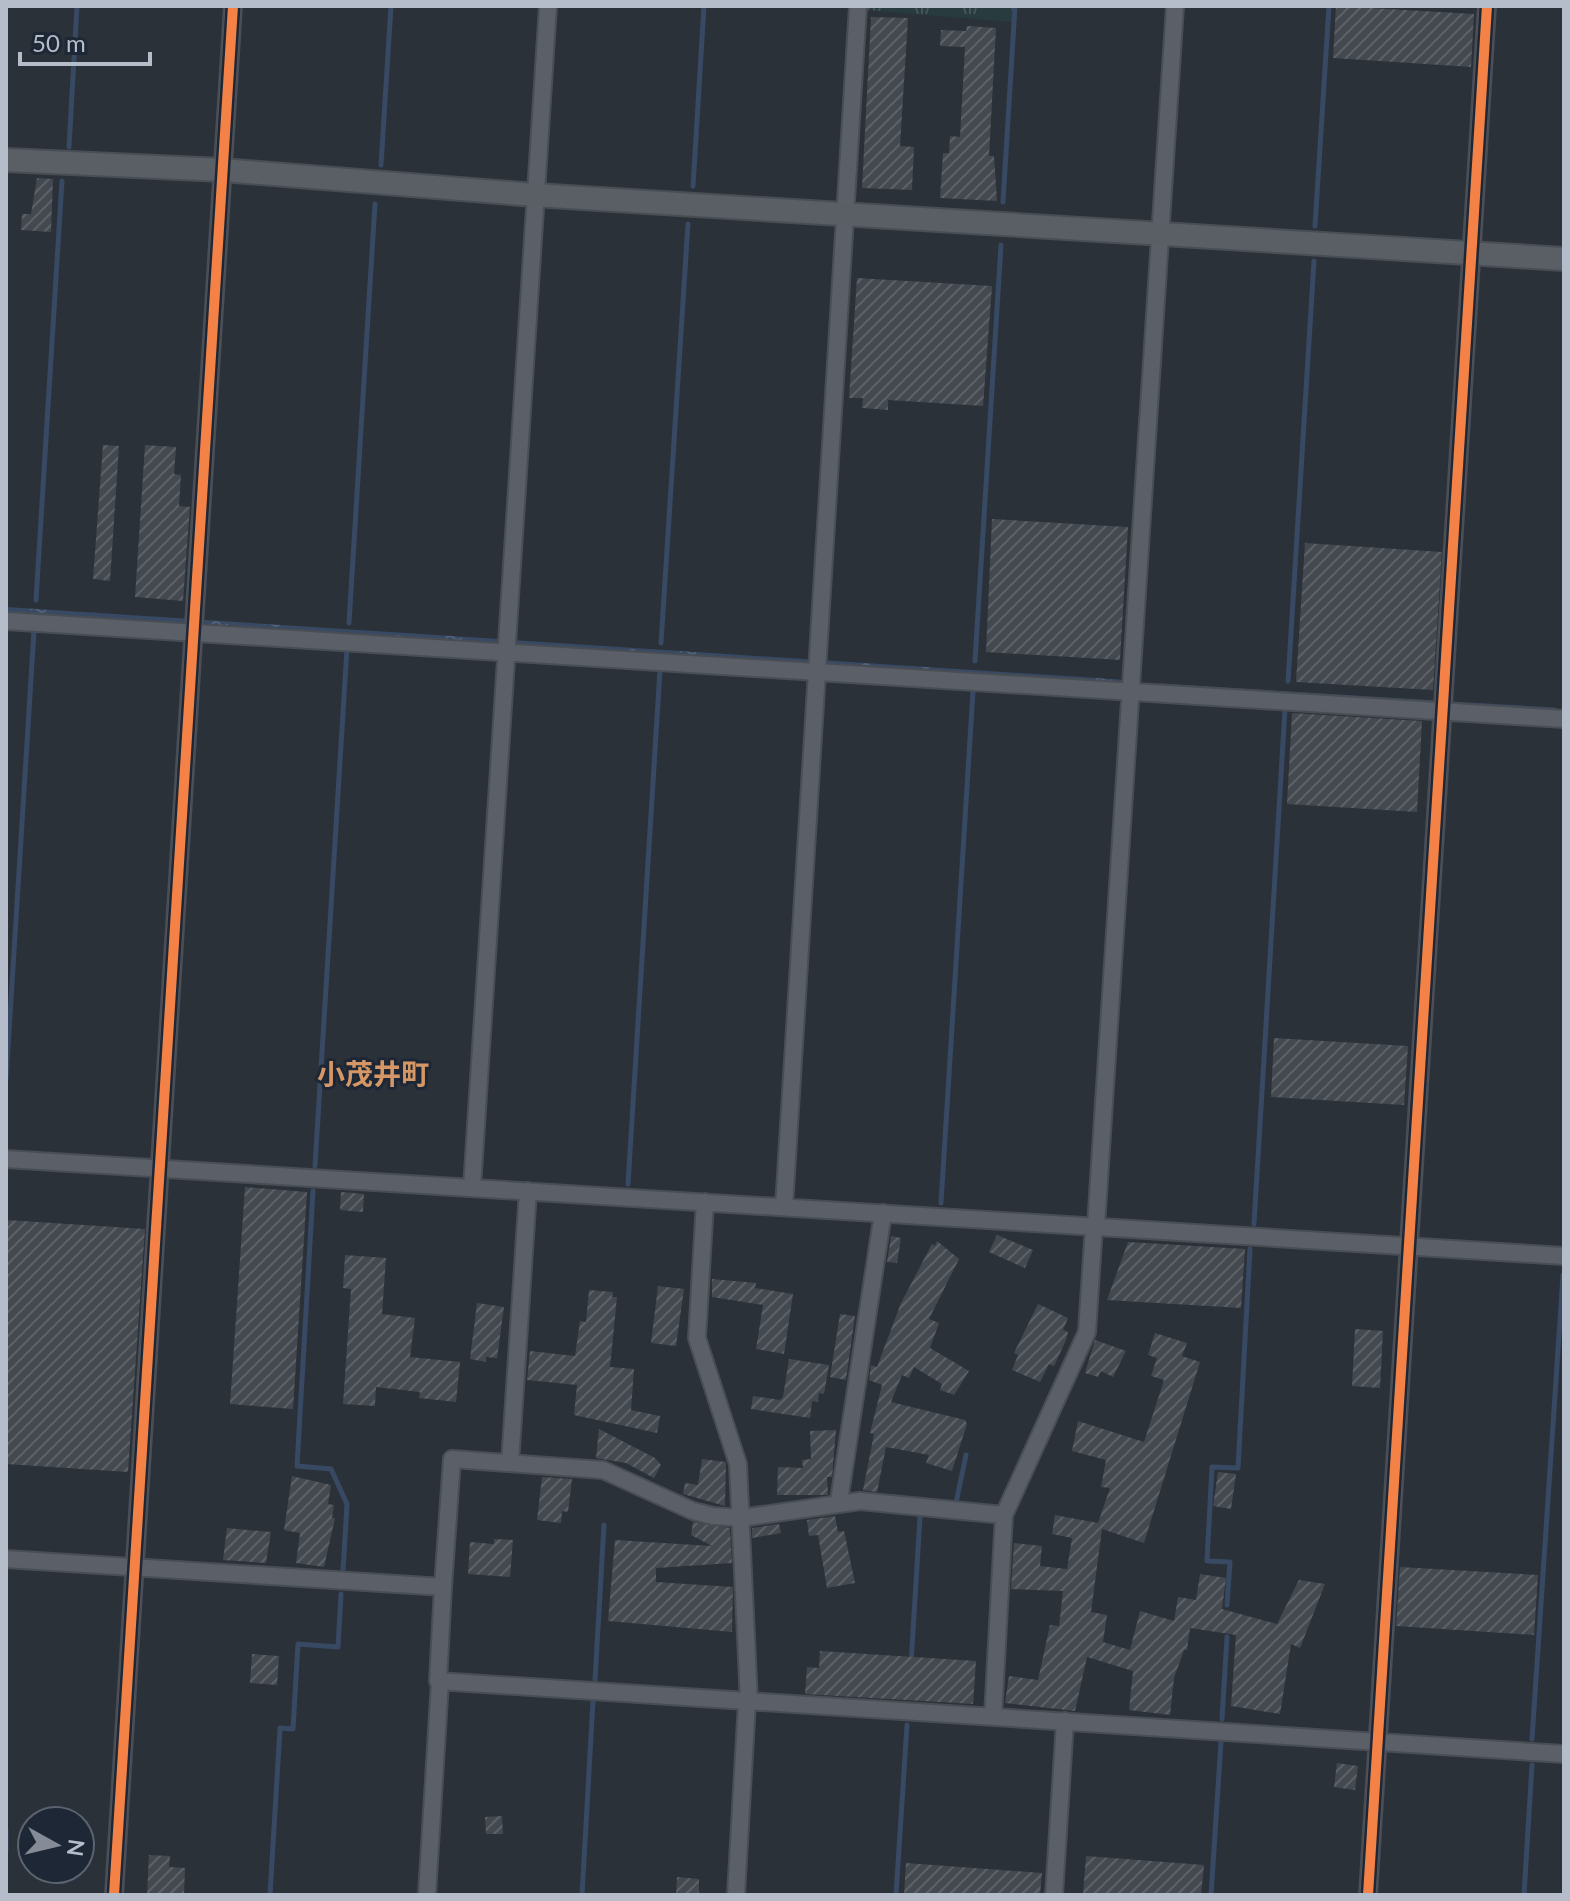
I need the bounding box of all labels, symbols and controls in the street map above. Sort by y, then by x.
scale bar [20,16,150,66]
text: 50 m [32,28,86,57]
district label: 小茂井町 [317,1056,429,1090]
north arrow [16,1805,96,1885]
text: N [62,1838,91,1858]

